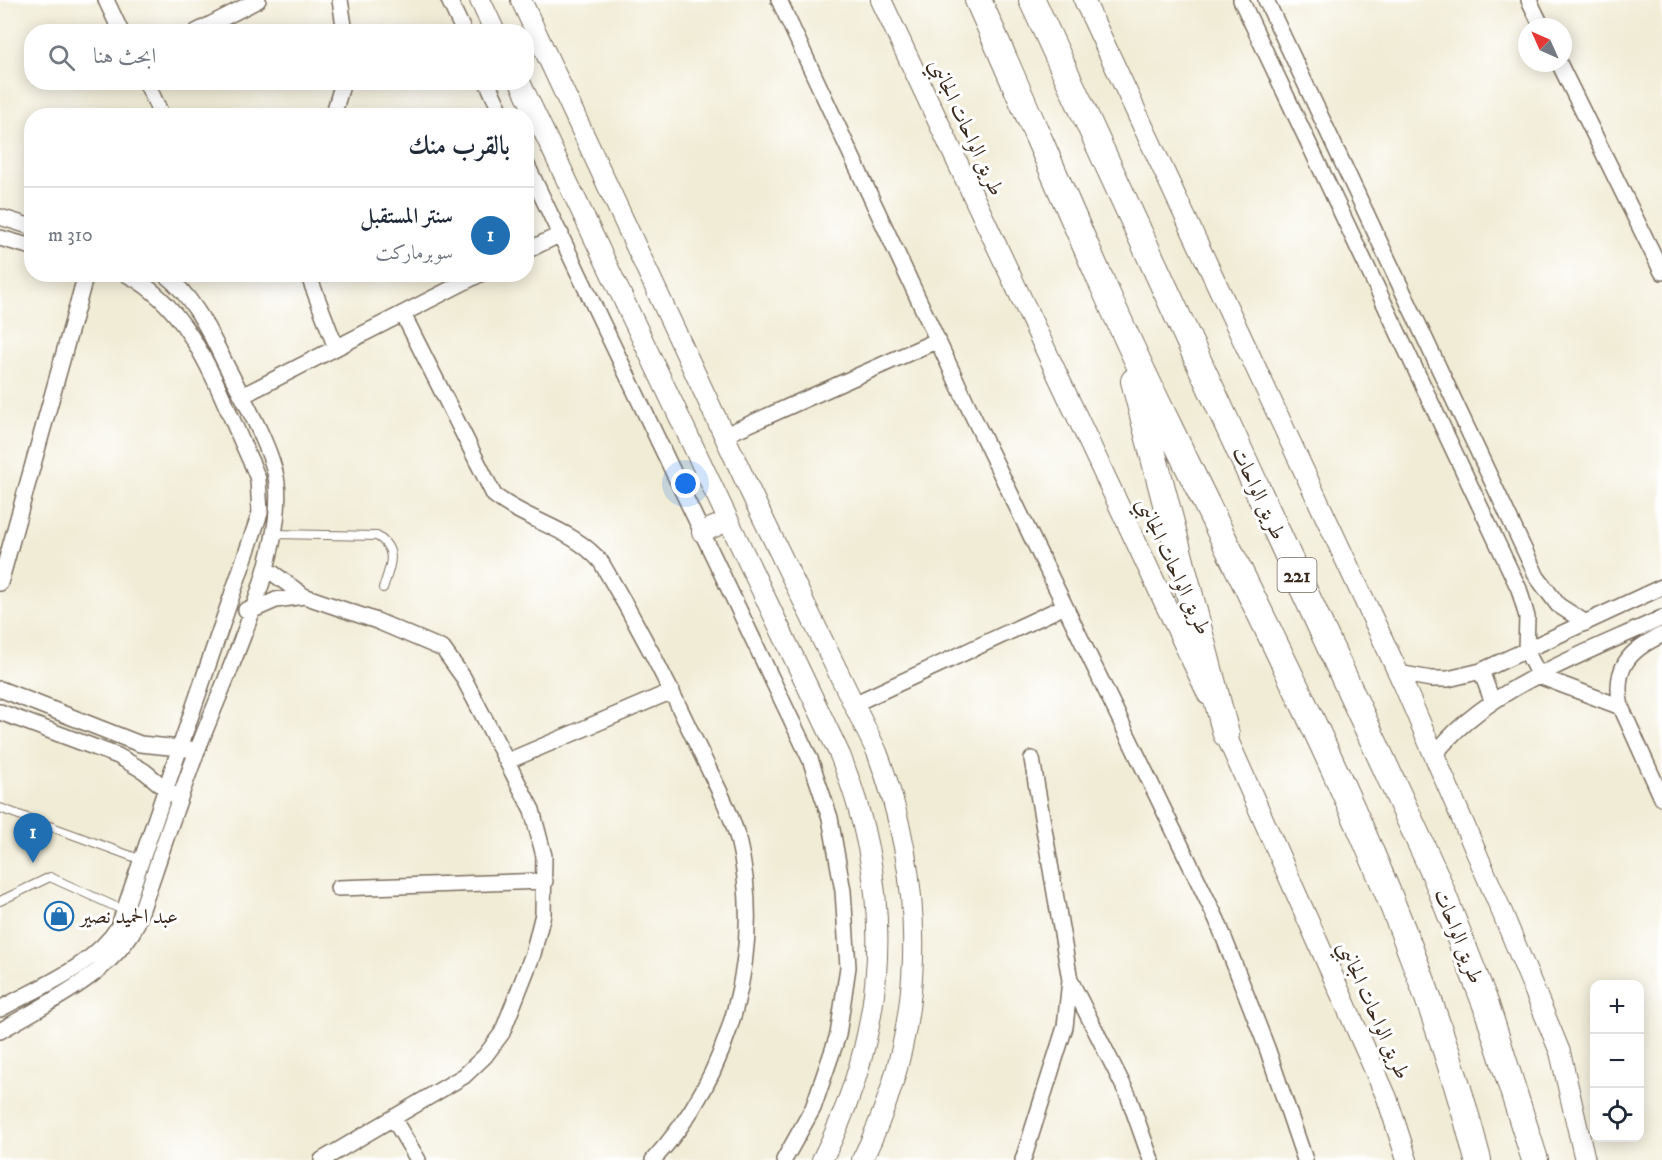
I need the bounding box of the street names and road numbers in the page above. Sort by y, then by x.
street label: طريق الواحات الجانبي [918,55,1009,202]
street label: طريق الواحات [1225,443,1291,544]
street label: طريق الواحات الجانبي [1125,494,1216,641]
road number: 221 [1278,558,1316,592]
street label: طريق الواحات [1427,885,1489,988]
street label: طريق الواحات الجانبي [1326,937,1415,1086]

